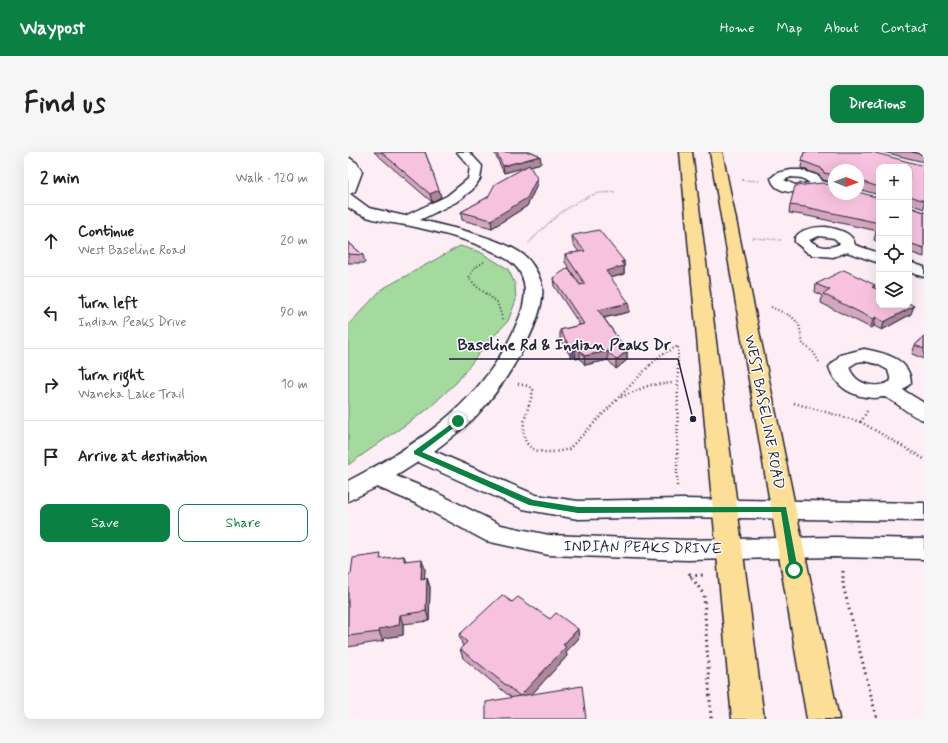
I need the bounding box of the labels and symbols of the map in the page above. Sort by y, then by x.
north arrow [828,164,864,200]
callout: Baseline Rd & Indian Peaks Dr [449,331,678,359]
street label: WEST BASELINE ROAD [739,333,789,491]
text: Baseline Rd & Indian Peaks Dr [457,335,671,356]
route end [449,412,467,430]
street label: INDIAN PEAKS DRIVE [564,537,723,559]
route start [785,561,803,579]

